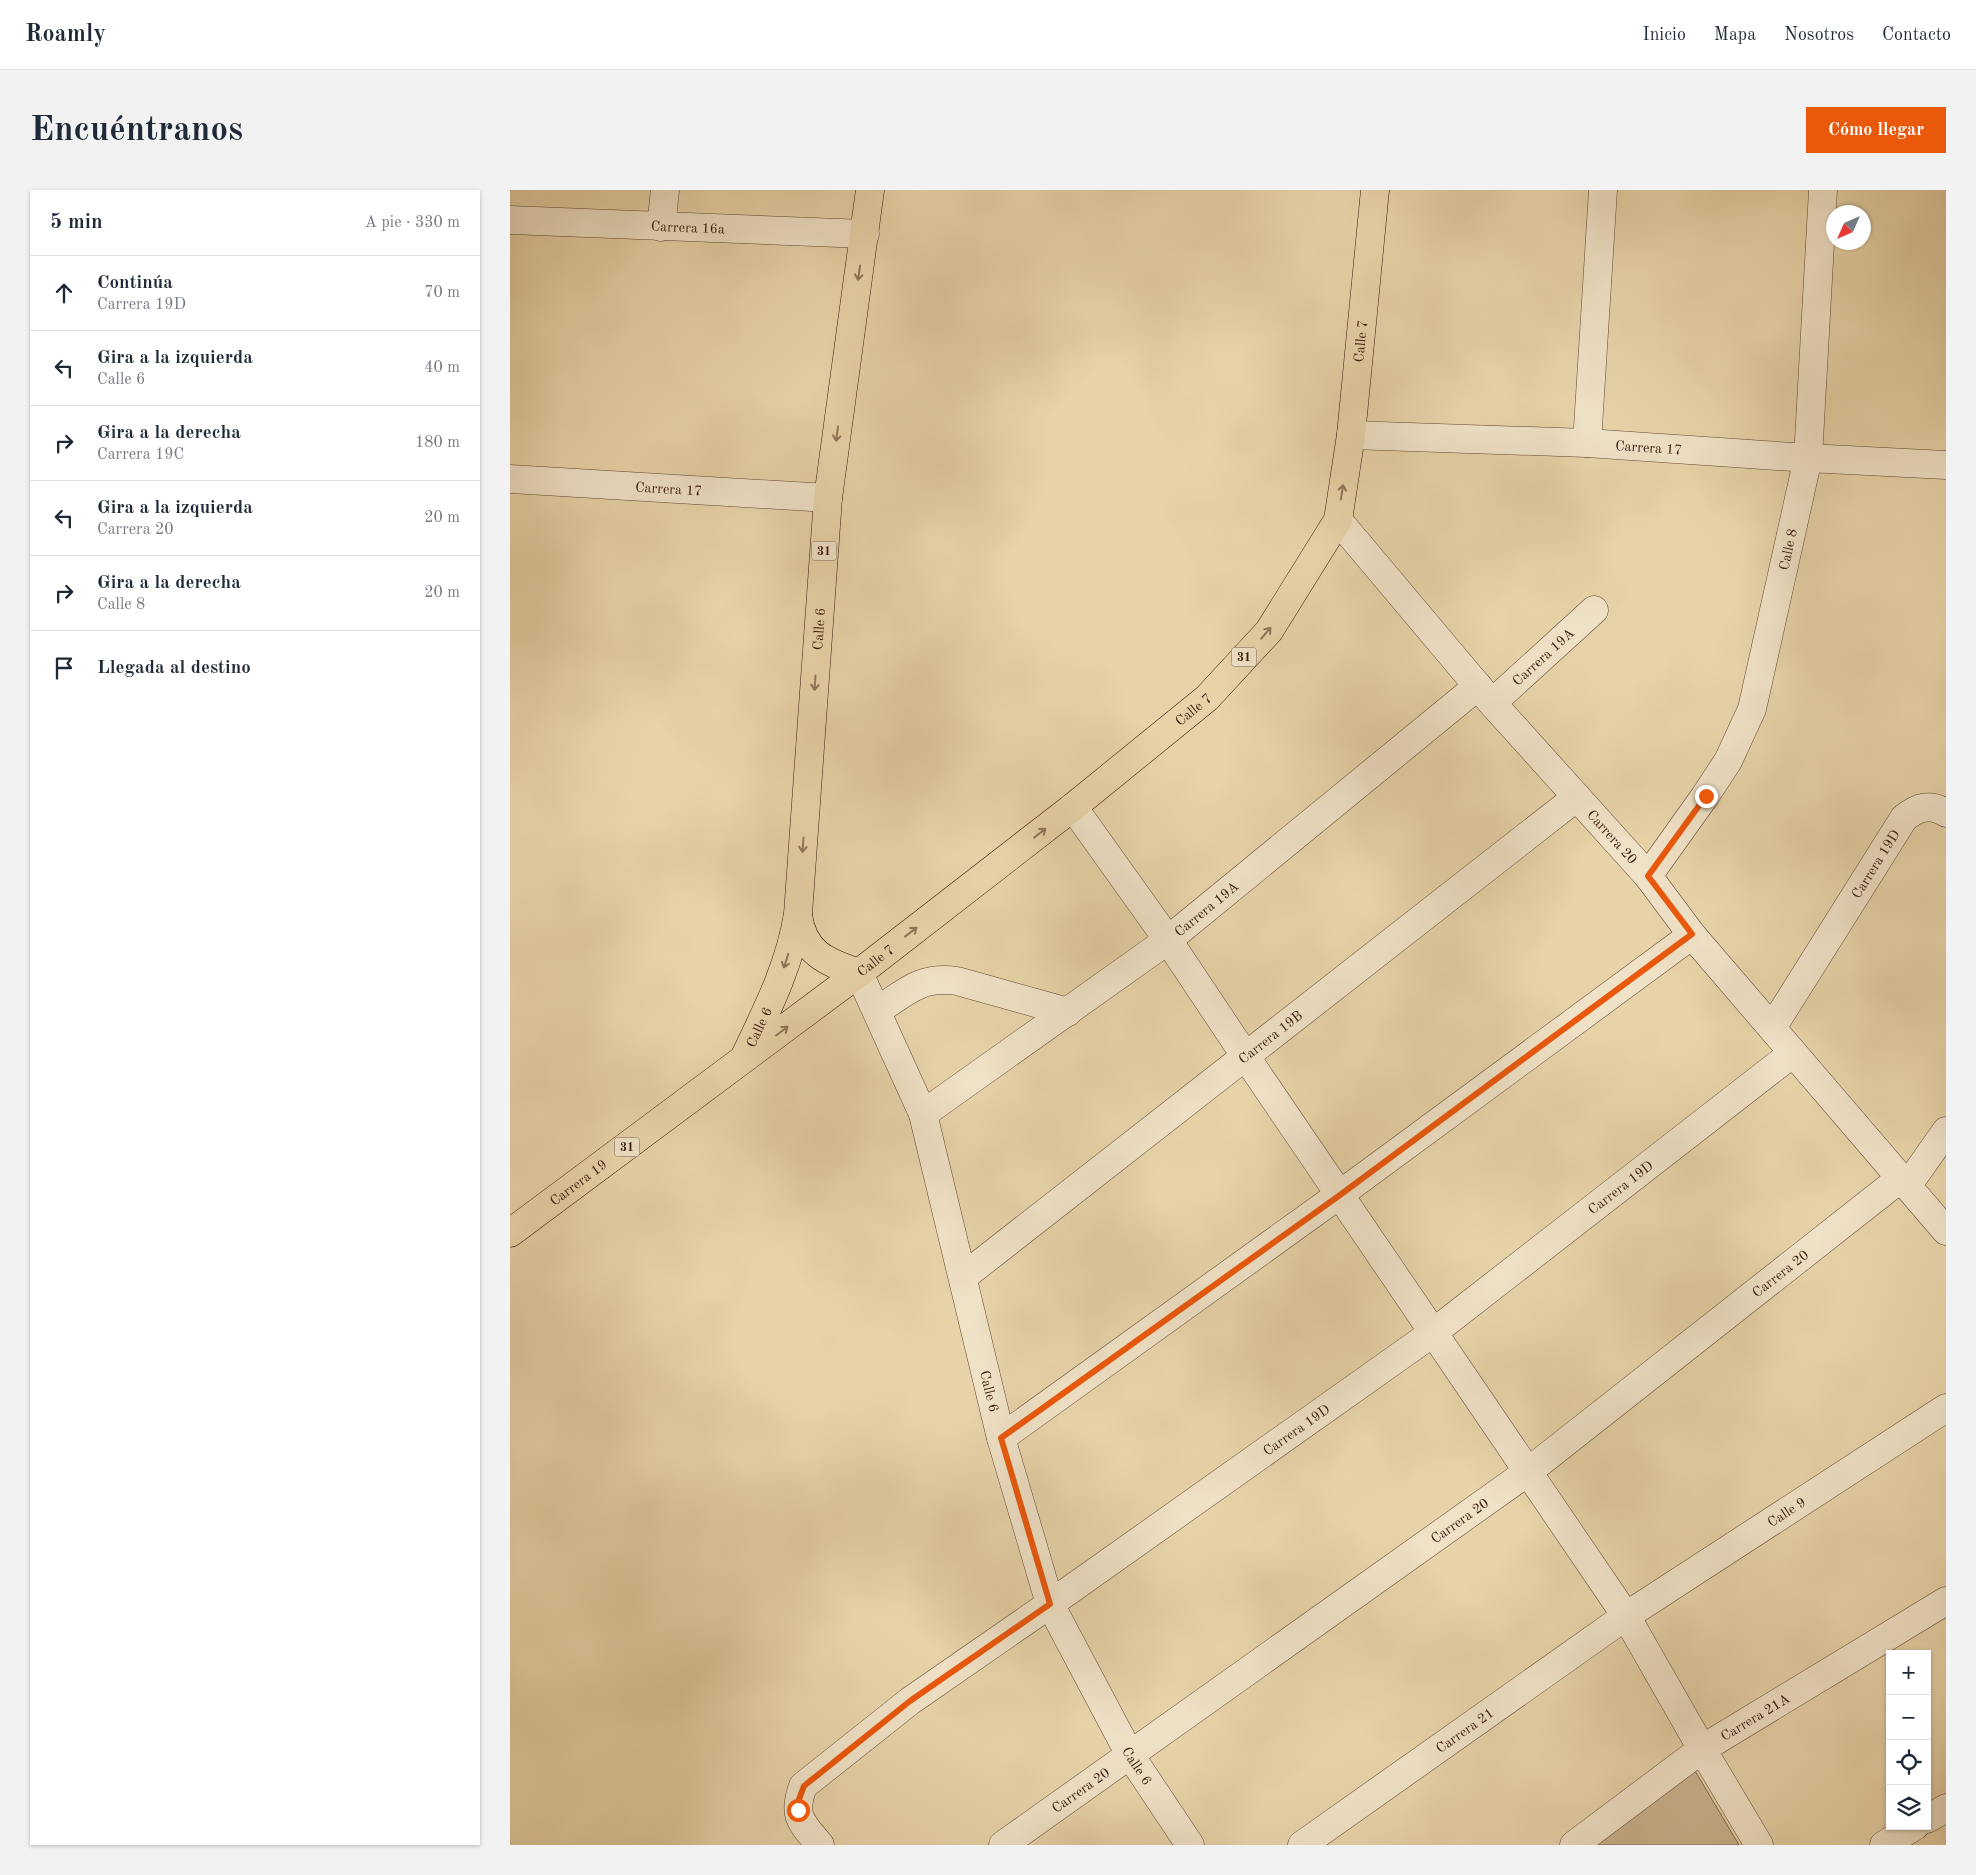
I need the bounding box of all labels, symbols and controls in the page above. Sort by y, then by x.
text: Roamly [25,23,106,47]
text: Inicio [1643,26,1686,44]
text: Mapa [1714,26,1756,44]
text: Nosotros [1784,26,1854,44]
text: Contacto [1882,26,1951,44]
button: Cómo llegar [1806,107,1946,153]
text: Encuéntranos [30,113,243,148]
north arrow [1826,205,1871,250]
text: 5 min [50,212,103,233]
text: A pie · 330 m [365,215,460,231]
street label: Carrera 16a [651,220,725,236]
one-way arrow [854,265,864,281]
text: Continúa [97,274,173,293]
icon: ahead [50,279,78,307]
text: 70 m [424,285,460,301]
text: Carrera 19D [97,297,186,313]
street label: Calle 7 [1352,320,1370,363]
text: Gira a la izquierda [97,349,253,368]
icon: left [50,354,78,382]
text: 40 m [424,360,460,376]
text: Calle 6 [97,372,145,388]
text: Gira a la derecha [97,424,241,443]
one-way arrow [832,426,842,442]
icon: right [50,429,78,457]
text: 180 m [415,435,460,451]
street label: Carrera 17 [1615,439,1683,457]
text: Carrera 19C [97,447,184,463]
street label: Carrera 17 [635,480,703,498]
one-way arrow [1337,484,1347,500]
text: Gira a la izquierda [97,499,253,518]
icon: left [50,504,78,532]
text: 20 m [424,510,460,526]
text: Carrera 20 [97,522,174,538]
street label: Calle 8 [1777,527,1800,572]
road number: 31 [812,542,836,561]
text: Gira a la derecha [97,574,241,593]
icon: right [50,579,78,607]
text: 20 m [424,585,460,601]
text: Calle 8 [97,597,145,613]
street label: Calle 6 [811,607,828,651]
street label: Carrera 19A [1510,626,1577,689]
one-way arrow [1260,627,1271,640]
road number: 31 [1232,648,1256,667]
icon: arrive [50,654,78,682]
text: Llegada al destino [97,659,251,678]
one-way arrow [810,675,820,691]
street label: Calle 7 [1173,691,1215,729]
route end [1695,785,1718,808]
street label: Carrera 20 [1584,808,1639,867]
street label: Carrera 19D [1849,827,1903,901]
one-way arrow [1033,828,1046,839]
one-way arrow [799,837,808,853]
street label: Carrera 19A [1172,879,1242,939]
one-way arrow [904,927,917,938]
street label: Calle 7 [855,943,897,980]
one-way arrow [781,953,791,969]
street label: Calle 6 [744,1005,775,1050]
street label: Carrera 19B [1236,1008,1305,1067]
one-way arrow [775,1025,788,1036]
road number: 31 [614,1138,640,1156]
street label: Carrera 19 [548,1157,610,1209]
street label: Carrera 19D [1586,1158,1656,1217]
street label: Carrera 20 [1750,1248,1811,1300]
street label: Calle 6 [977,1369,1001,1414]
street label: Carrera 19D [1261,1402,1333,1459]
street label: Calle 9 [1765,1495,1808,1530]
street label: Carrera 20 [1429,1496,1491,1546]
map controls [1886,1650,1931,1830]
button: + [1886,1650,1931,1695]
street label: Carrera 21A [1719,1691,1793,1744]
button: − [1886,1695,1931,1740]
street label: Carrera 21 [1434,1706,1497,1756]
button: locate [1886,1740,1931,1785]
street label: Calle 6 [1119,1745,1154,1788]
street label: Carrera 20 [1050,1766,1112,1816]
button: layers [1886,1785,1931,1830]
route start [787,1799,810,1822]

